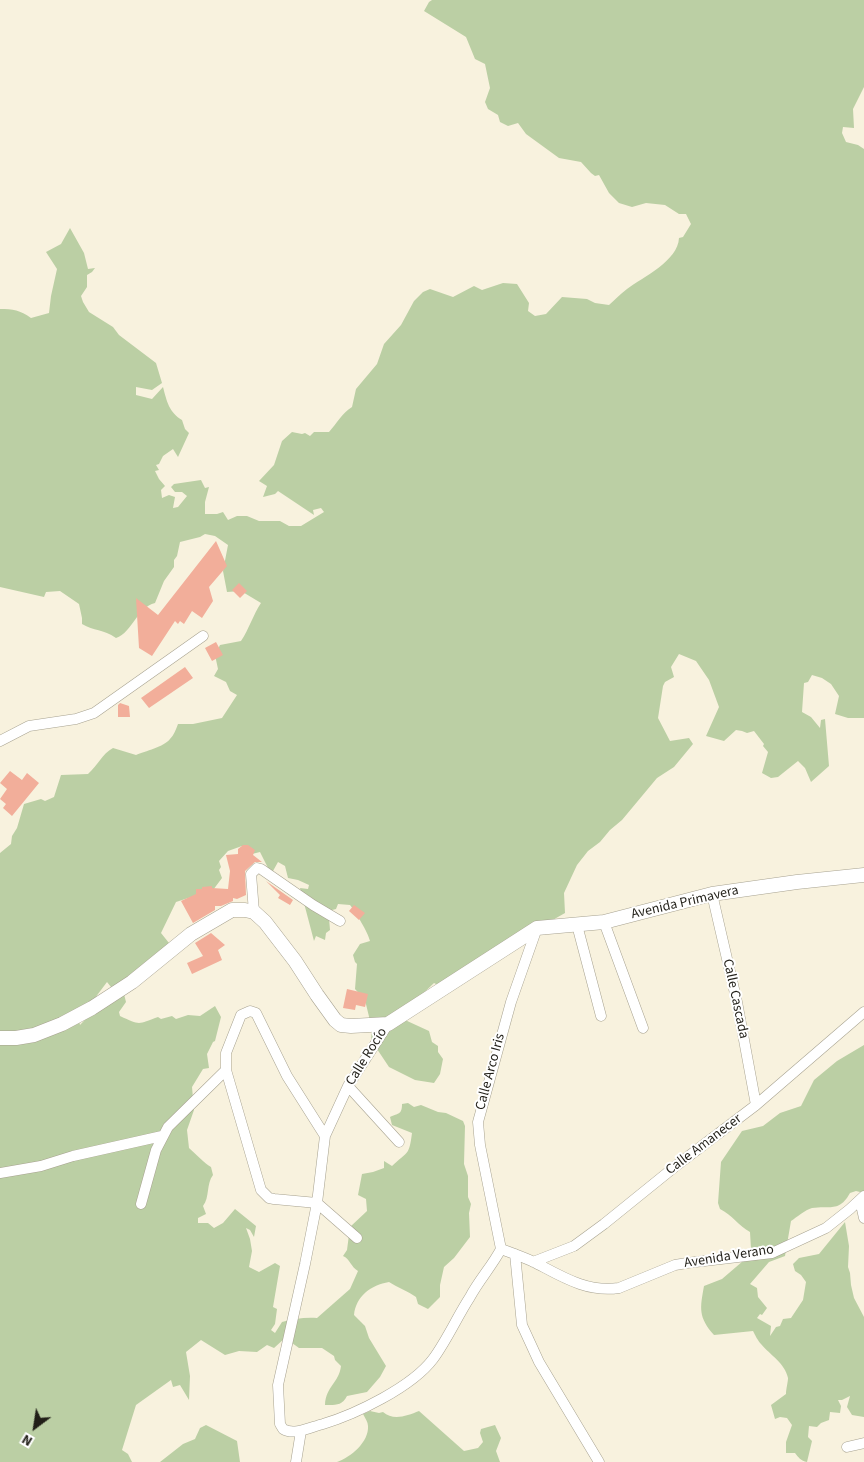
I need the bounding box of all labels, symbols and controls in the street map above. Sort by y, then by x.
street label: Avenida Primavera [630,882,740,924]
street label: Calle Cascada [718,958,752,1040]
street label: Calle Rocío [343,1025,391,1089]
street label: Calle Arco Iris [473,1032,509,1112]
street label: Calle Amanecer [663,1111,745,1179]
street label: Avenida Verano [683,1242,775,1272]
north arrow [10,1402,60,1452]
text: N [18,1429,36,1451]

